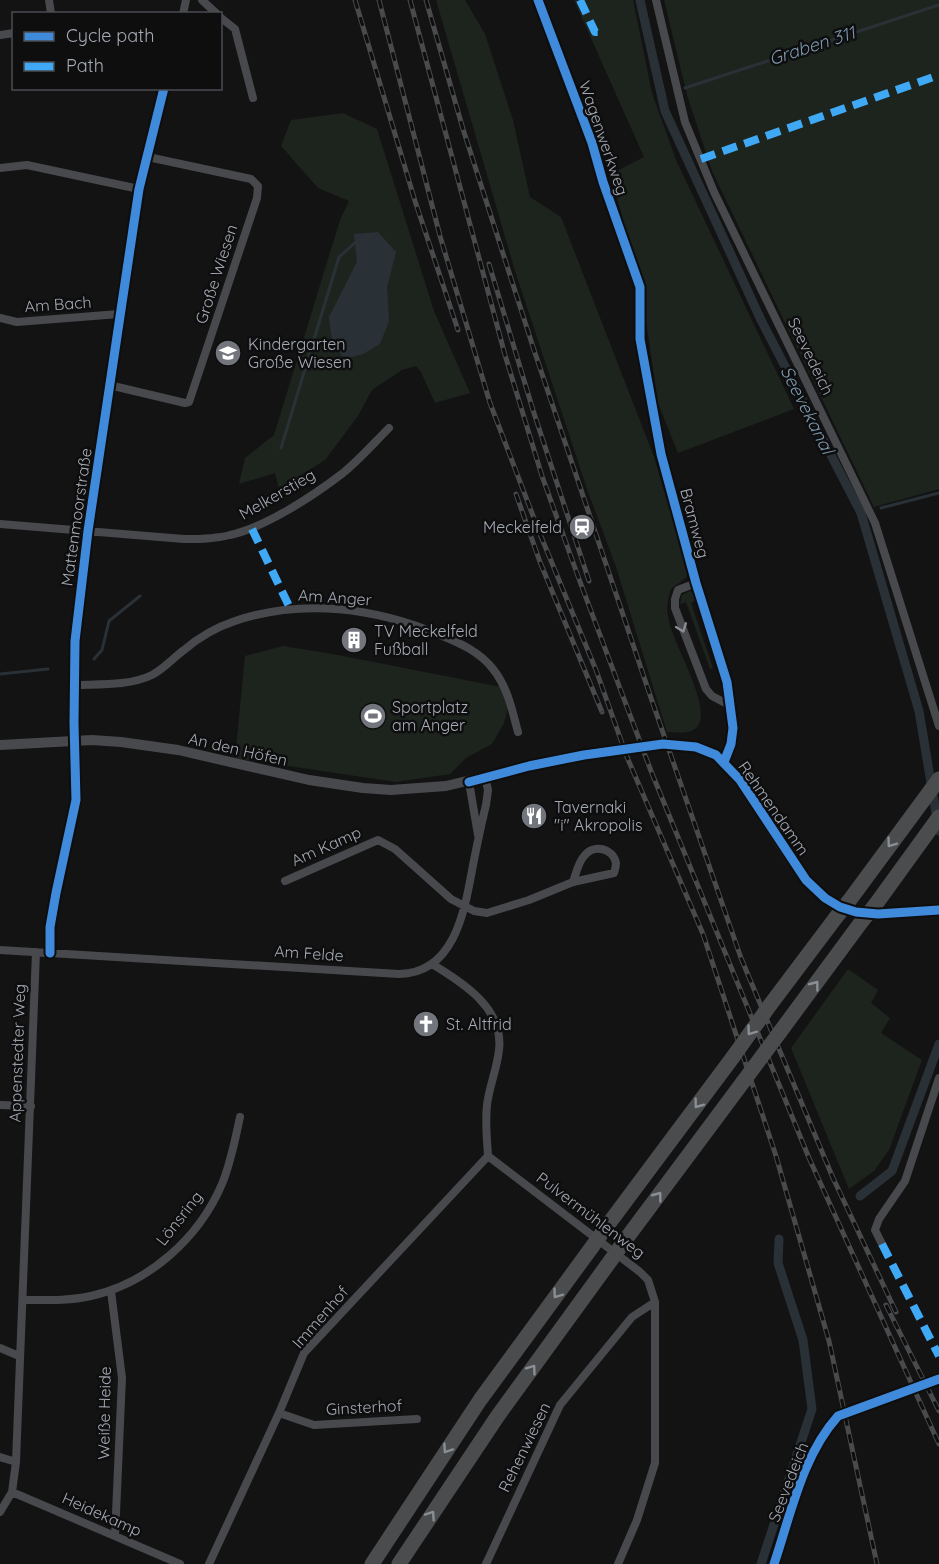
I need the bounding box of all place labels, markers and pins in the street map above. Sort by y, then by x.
place label: Kindergarten Große Wiesen [248,334,351,372]
school or university icon: Kindergarten Große Wiesen [213,338,243,368]
station icon: Meckelfeld [567,512,597,542]
place label: Meckelfeld [483,517,562,537]
place label: TV Meckelfeld Fußball [374,621,478,659]
building icon: TV Meckelfeld Fußball [339,625,369,655]
place label: Sportplatz am Anger [392,697,468,735]
sports icon: Sportplatz am Anger [358,701,388,731]
place label: Tavernaki "i" Akropolis [554,797,642,835]
restaurant icon: Tavernaki "i" Akropolis [519,801,549,831]
church icon: St. Altfrid [411,1009,441,1039]
place label: St. Altfrid [446,1014,512,1034]

